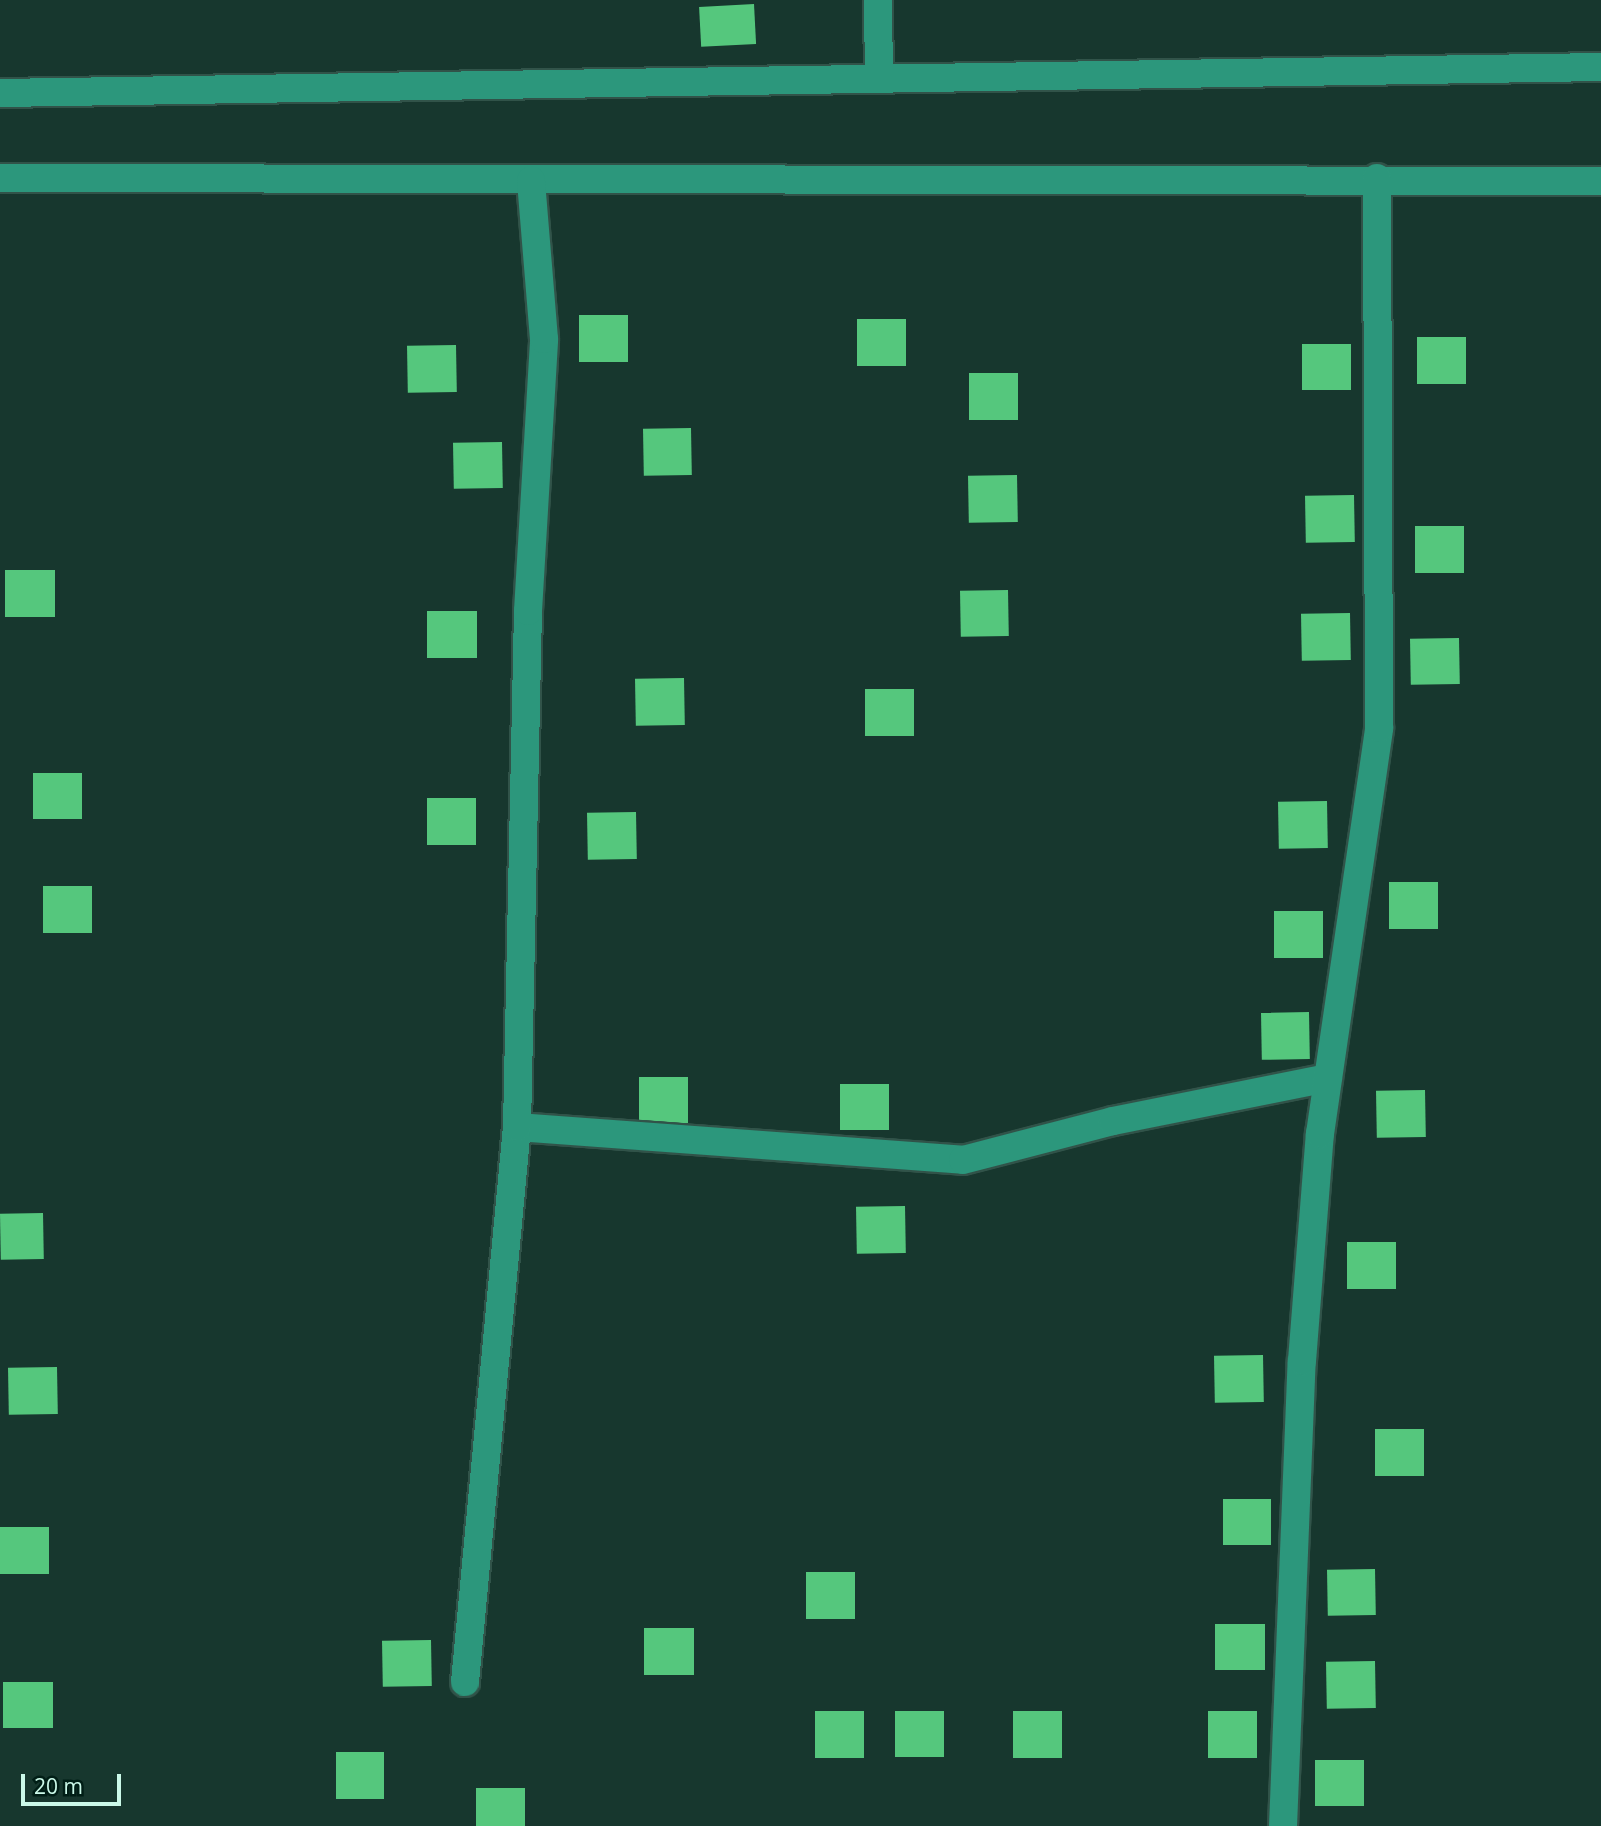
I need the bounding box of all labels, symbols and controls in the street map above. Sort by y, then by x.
scale bar [24,1759,124,1803]
text: 20 m [34,1772,83,1800]

